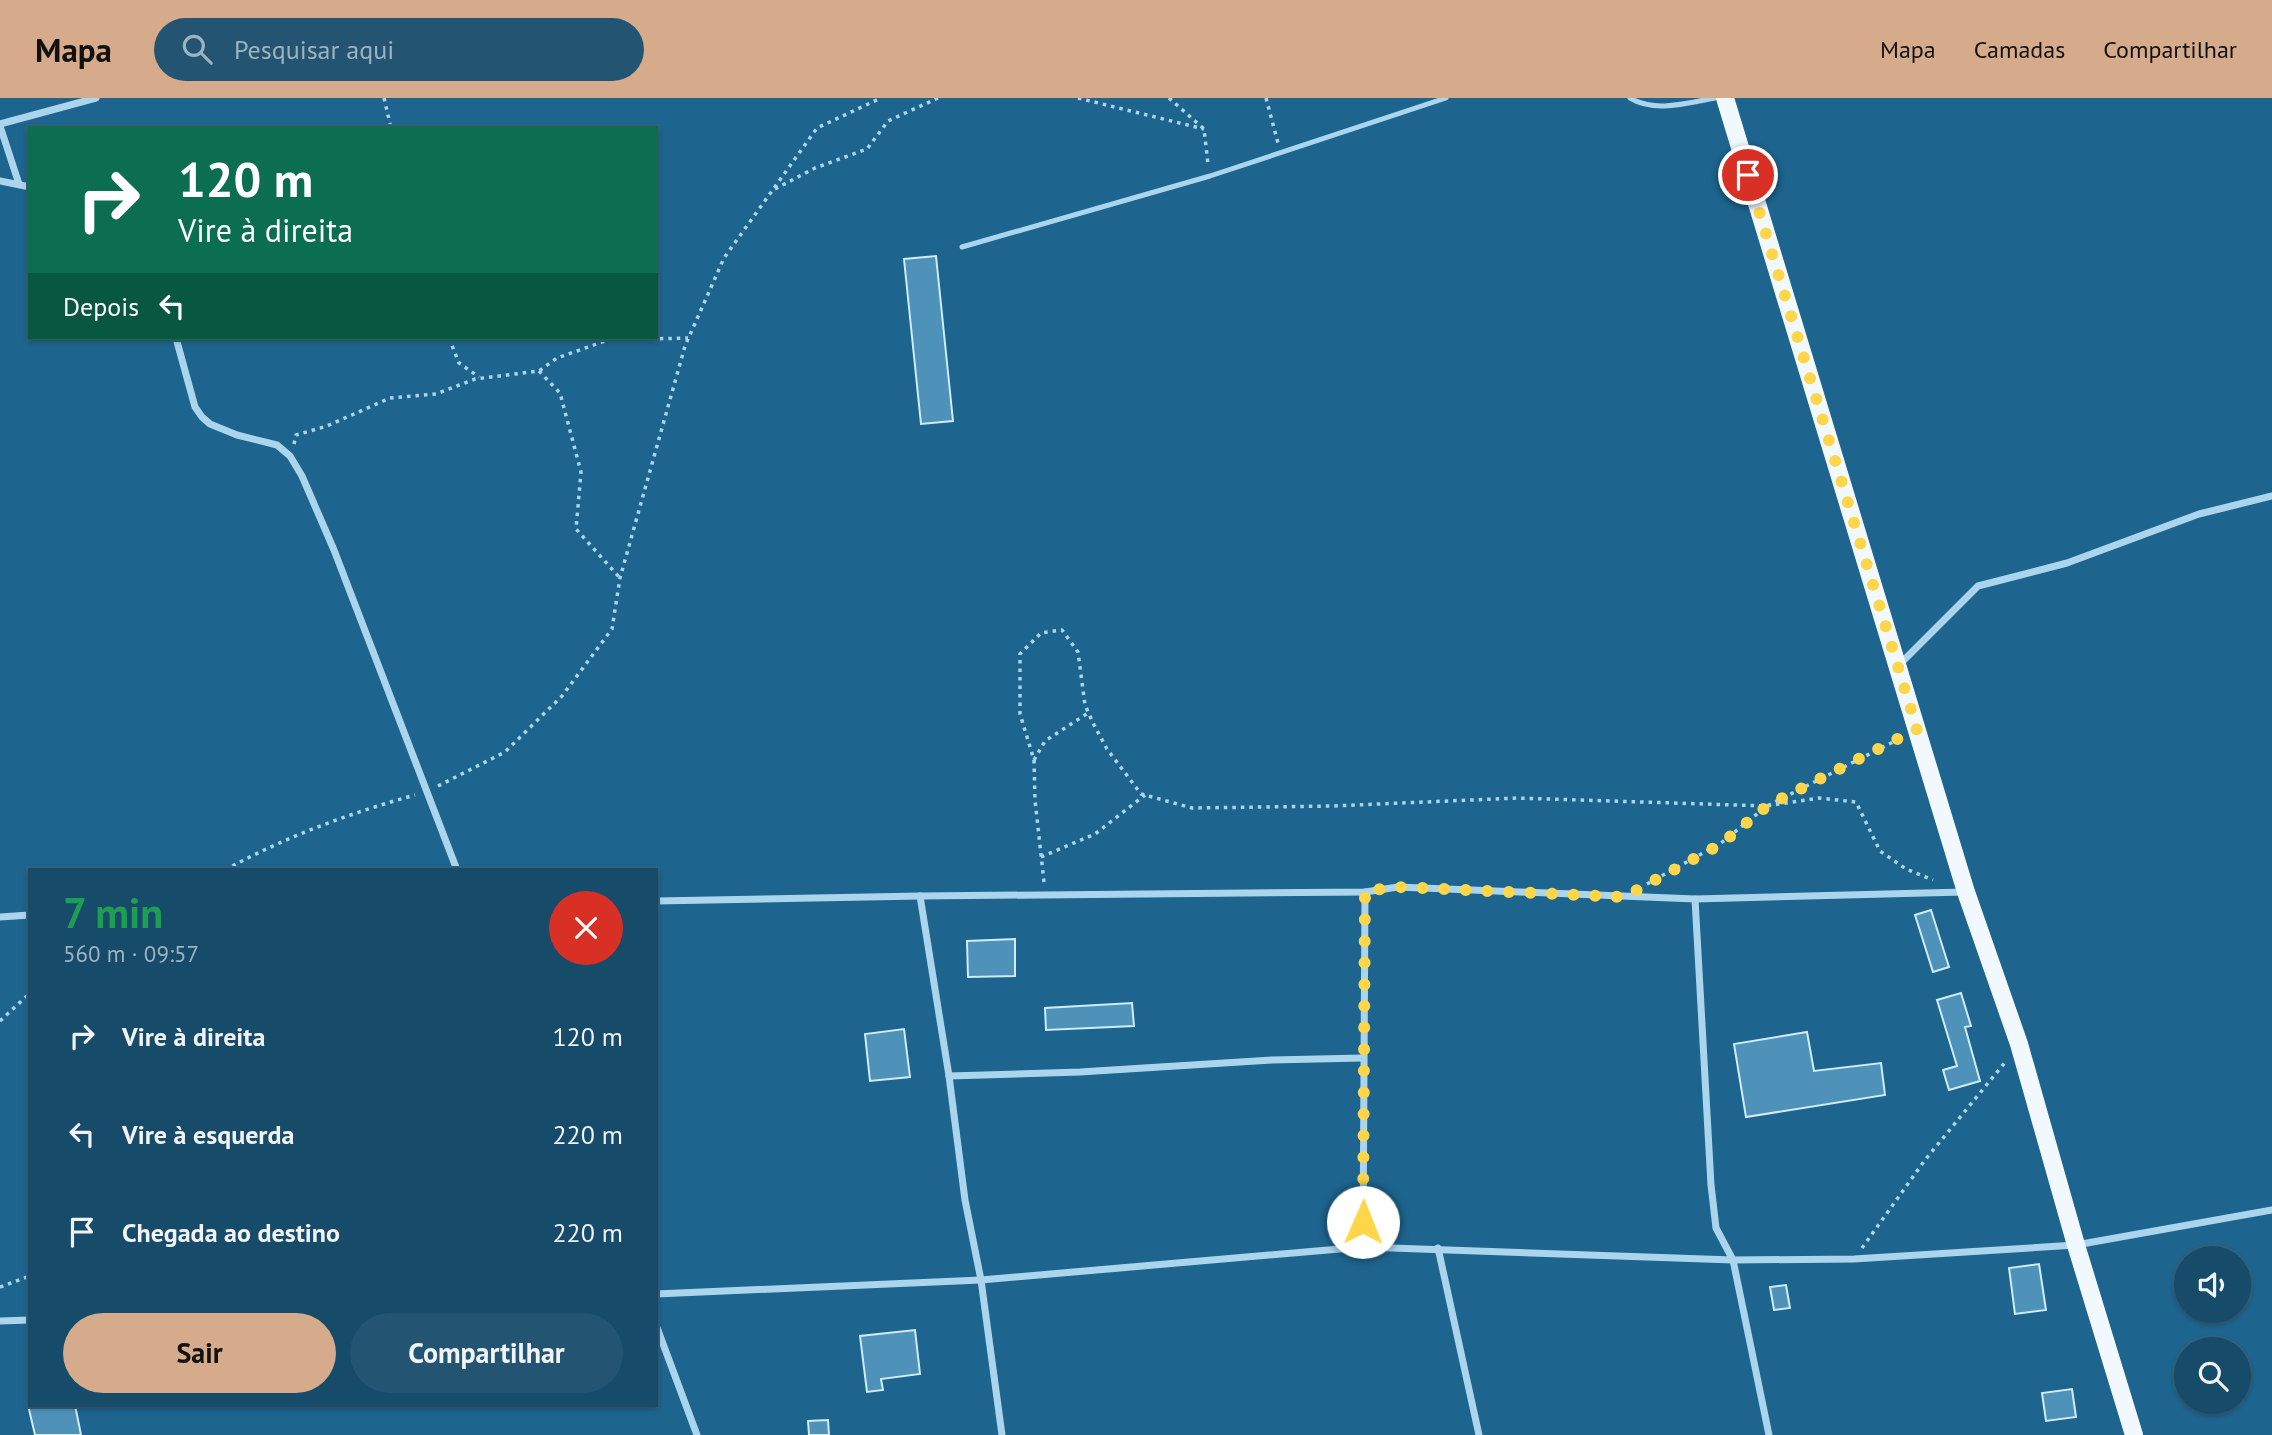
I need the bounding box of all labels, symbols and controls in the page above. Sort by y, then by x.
search box [154,18,644,81]
text: Mapa [35,28,112,71]
icon: search [178,30,216,68]
text: Pesquisar aqui [234,33,394,66]
text: Mapa [1880,34,1936,65]
text: Camadas [1974,34,2065,65]
text: Compartilhar [2103,34,2237,65]
pin [1718,145,1778,205]
text: 120 m [178,147,313,211]
icon: right [63,154,154,245]
icon: arrive [1729,156,1767,194]
text: Vire à direita [178,209,353,251]
icon: left [153,287,191,325]
text: Depois [63,290,139,323]
text: 7 min [63,885,163,940]
button: close [549,891,623,965]
text: 560 m · 09:57 [63,939,199,968]
icon: right [63,1017,101,1055]
text: Vire à direita [122,1020,265,1053]
text: 120 m [552,1020,623,1053]
icon: left [63,1115,101,1153]
text: Vire à esquerda [122,1118,294,1151]
text: 220 m [552,1118,623,1151]
position arrow [1326,1185,1400,1259]
icon: arrive [63,1213,101,1251]
text: Chegada ao destino [122,1216,340,1249]
text: 220 m [552,1216,623,1249]
map controls [2174,1246,2251,1414]
button: sound [2174,1246,2251,1323]
button: Sair [63,1313,336,1393]
button: Compartilhar [350,1313,623,1393]
button: search [2174,1337,2251,1414]

